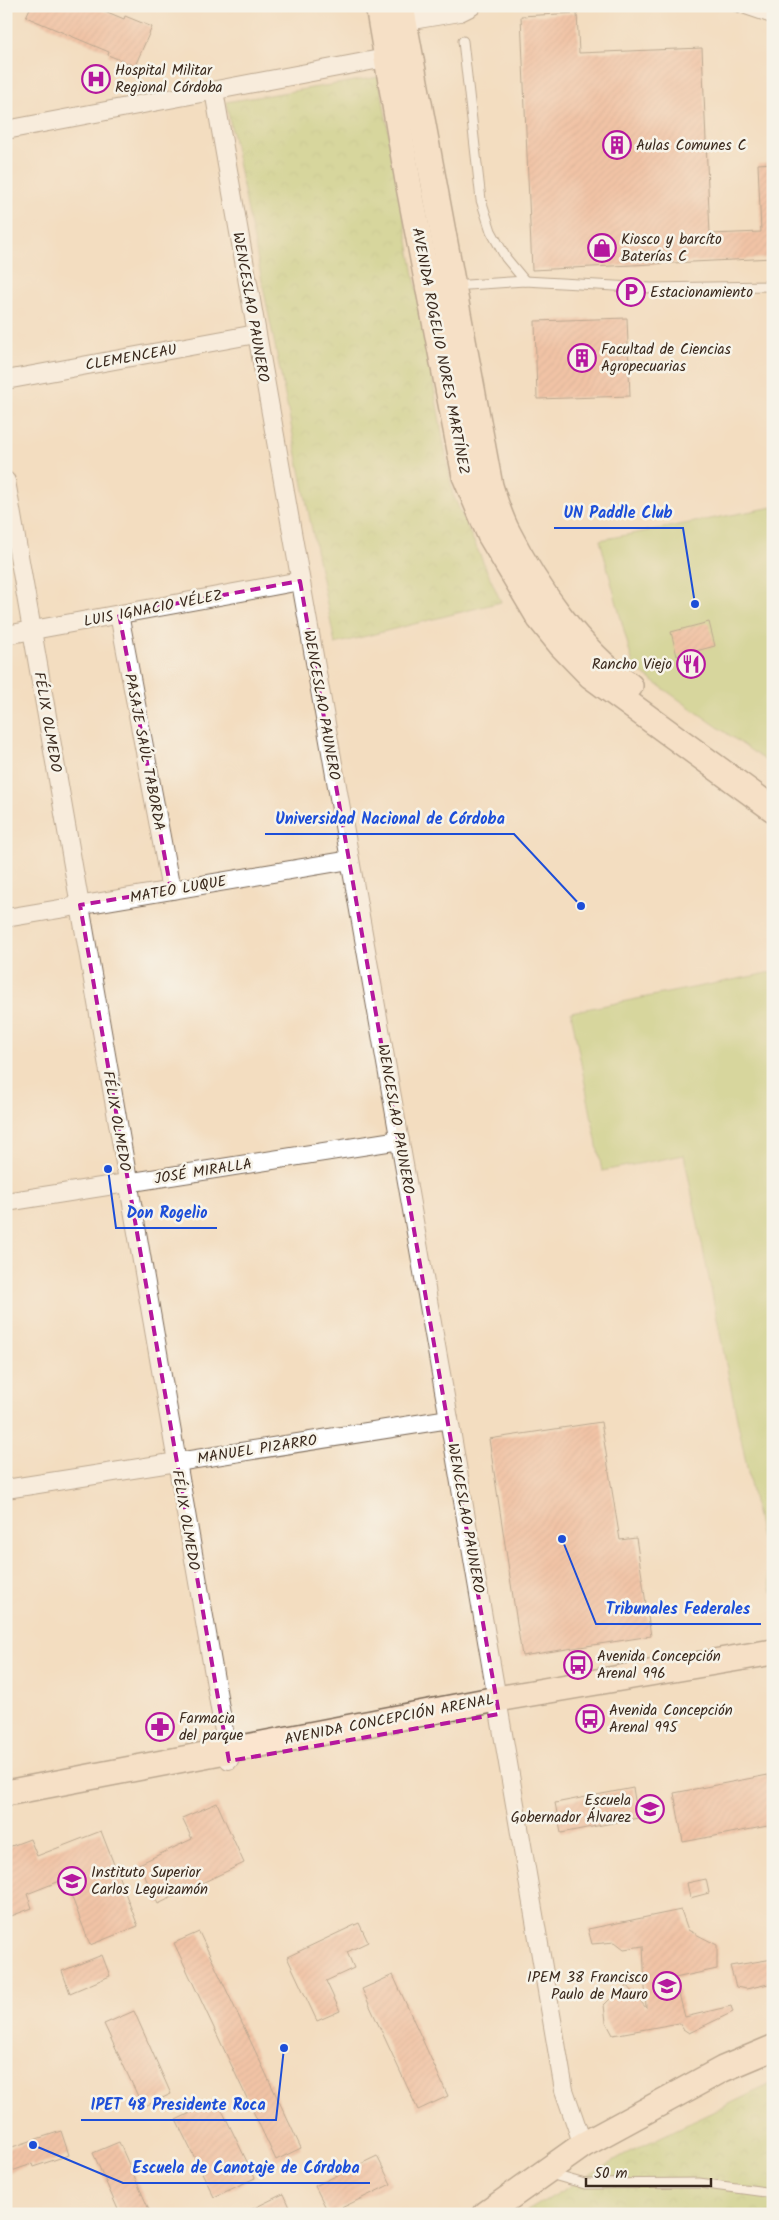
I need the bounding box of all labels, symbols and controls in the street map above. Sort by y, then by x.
place label: Hospital Militar Regional Córdoba [115,59,223,100]
hospital icon: Hospital Militar Regional Córdoba [81,64,111,94]
building icon: Aulas Comunes C [602,130,632,160]
place label: Aulas Comunes C [636,134,747,158]
street label: AVENIDA ROGELIO NORES MARTÍNEZ [404,226,476,477]
place label: Kiosco y barcíto Baterías C [621,228,722,269]
street label: WENCESLAO PAUNERO [225,230,275,384]
shop icon: Kiosco y barcíto Baterías C [587,233,617,263]
parking icon: Estacionamiento [616,277,646,307]
place label: Estacionamiento [650,281,753,305]
street label: CLEMENCEAU [84,338,179,378]
place label: Facultad de Ciencias Agropecuarias [601,338,732,379]
building icon: Facultad de Ciencias Agropecuarias [567,343,597,373]
callout: UN Paddle Club [554,497,683,528]
text: UN Paddle Club [563,501,673,526]
street label: LUIS IGNACIO VÉLEZ [82,584,225,634]
street label: WENCESLAO PAUNERO [296,628,346,782]
restaurant icon: Rancho Viejo [676,649,706,679]
place label: Rancho Viejo [592,653,672,677]
street label: FÉLIX OLMEDO [26,670,68,774]
street label: PASAJE SAÚL TABORDA [117,671,171,833]
callout: Universidad Nacional de Córdoba [265,803,514,834]
text: Universidad Nacional de Córdoba [275,807,505,832]
street label: MATEO LUQUE [128,869,229,910]
street label: WENCESLAO PAUNERO [370,1042,420,1196]
street label: FÉLIX OLMEDO [95,1069,137,1173]
street label: JOSÉ MIRALLA [152,1152,254,1192]
callout: Don Rogelio [116,1197,217,1228]
text: Don Rogelio [126,1201,208,1226]
street label: MANUEL PIZARRO [196,1429,319,1471]
street label: WENCESLAO PAUNERO [440,1441,490,1595]
street label: FÉLIX OLMEDO [164,1468,206,1572]
callout: Tribunales Federales [596,1593,761,1624]
text: Tribunales Federales [606,1597,751,1622]
place label: Avenida Concepción Arenal 996 [597,1645,721,1686]
bus stop icon: Avenida Concepción Arenal 996 [563,1650,593,1680]
street label: AVENIDA CONCEPCIÓN ARENAL [282,1688,496,1752]
place label: Avenida Concepción Arenal 995 [609,1699,733,1740]
bus stop icon: Avenida Concepción Arenal 995 [575,1704,605,1734]
place label: Farmacia del parque [179,1707,243,1748]
pharmacy icon: Farmacia del parque [145,1712,175,1742]
place label: Escuela Gobernador Álvarez [511,1789,631,1830]
school or university icon: Escuela Gobernador Álvarez [635,1794,665,1824]
place label: Instituto Superior Carlos Leguizamón [91,1861,208,1902]
school or university icon: Instituto Superior Carlos Leguizamón [57,1866,87,1896]
place label: IPEM 38 Francisco Paulo de Mauro [527,1966,648,2007]
school or university icon: IPEM 38 Francisco Paulo de Mauro [652,1971,682,2001]
callout: IPET 48 Presidente Roca [81,2089,276,2120]
text: IPET 48 Presidente Roca [90,2093,266,2118]
callout: Escuela de Canotaje de Córdoba [123,2152,370,2183]
scale bar [586,2155,712,2187]
text: Escuela de Canotaje de Córdoba [132,2156,360,2181]
text: 50 m [594,2162,628,2186]

